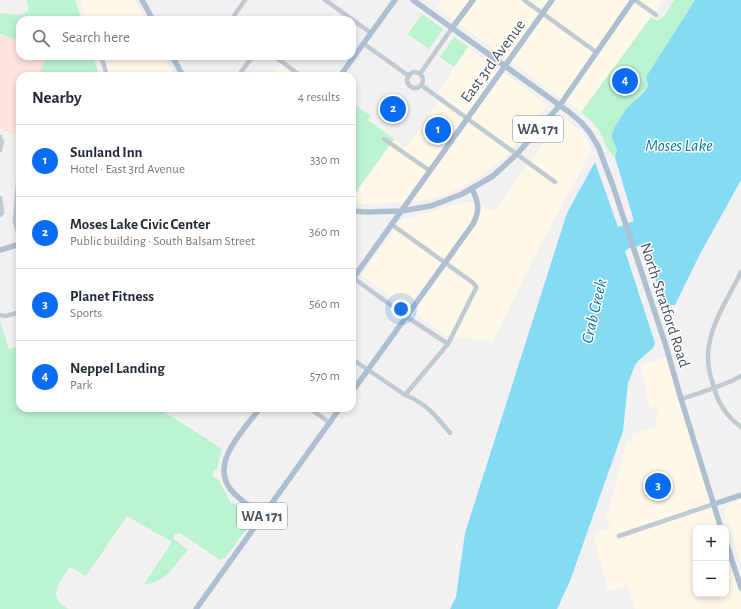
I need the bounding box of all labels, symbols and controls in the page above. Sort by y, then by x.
search box [16,16,356,60]
street label: East 3rd Avenue [458,17,528,105]
icon: search [30,27,52,49]
text: Search here [62,30,130,45]
pin: 4 [612,66,638,96]
text: Nearby [32,89,82,106]
text: 4 results [298,91,340,104]
pin: 2 [380,94,406,124]
pin: 1 [425,115,451,145]
road number: WA 171 [513,116,563,142]
water label: Moses Lake [645,137,713,154]
text: Sunland Inn [70,145,142,160]
text: 1 [43,154,47,167]
text: 330 m [310,154,340,167]
text: Hotel · East 3rd Avenue [70,163,185,176]
text: Moses Lake Civic Center [70,217,210,232]
text: 2 [42,226,48,239]
text: 360 m [309,226,340,239]
text: Public building · South Balsam Street [70,235,255,248]
street label: North Stratford Road [637,241,693,369]
water label: Crab Creek [578,277,610,345]
text: Planet Fitness [70,289,154,304]
text: 3 [42,298,48,311]
text: 560 m [309,298,340,311]
your location [391,299,411,319]
text: Sports [70,307,102,320]
text: Neppel Landing [70,361,165,376]
text: 4 [42,370,48,383]
text: 570 m [310,370,340,383]
text: Park [70,379,92,392]
pin: 3 [645,471,671,501]
road number: WA 171 [237,503,287,529]
map controls [693,525,729,597]
button: + [693,525,729,561]
button: − [693,561,729,597]

